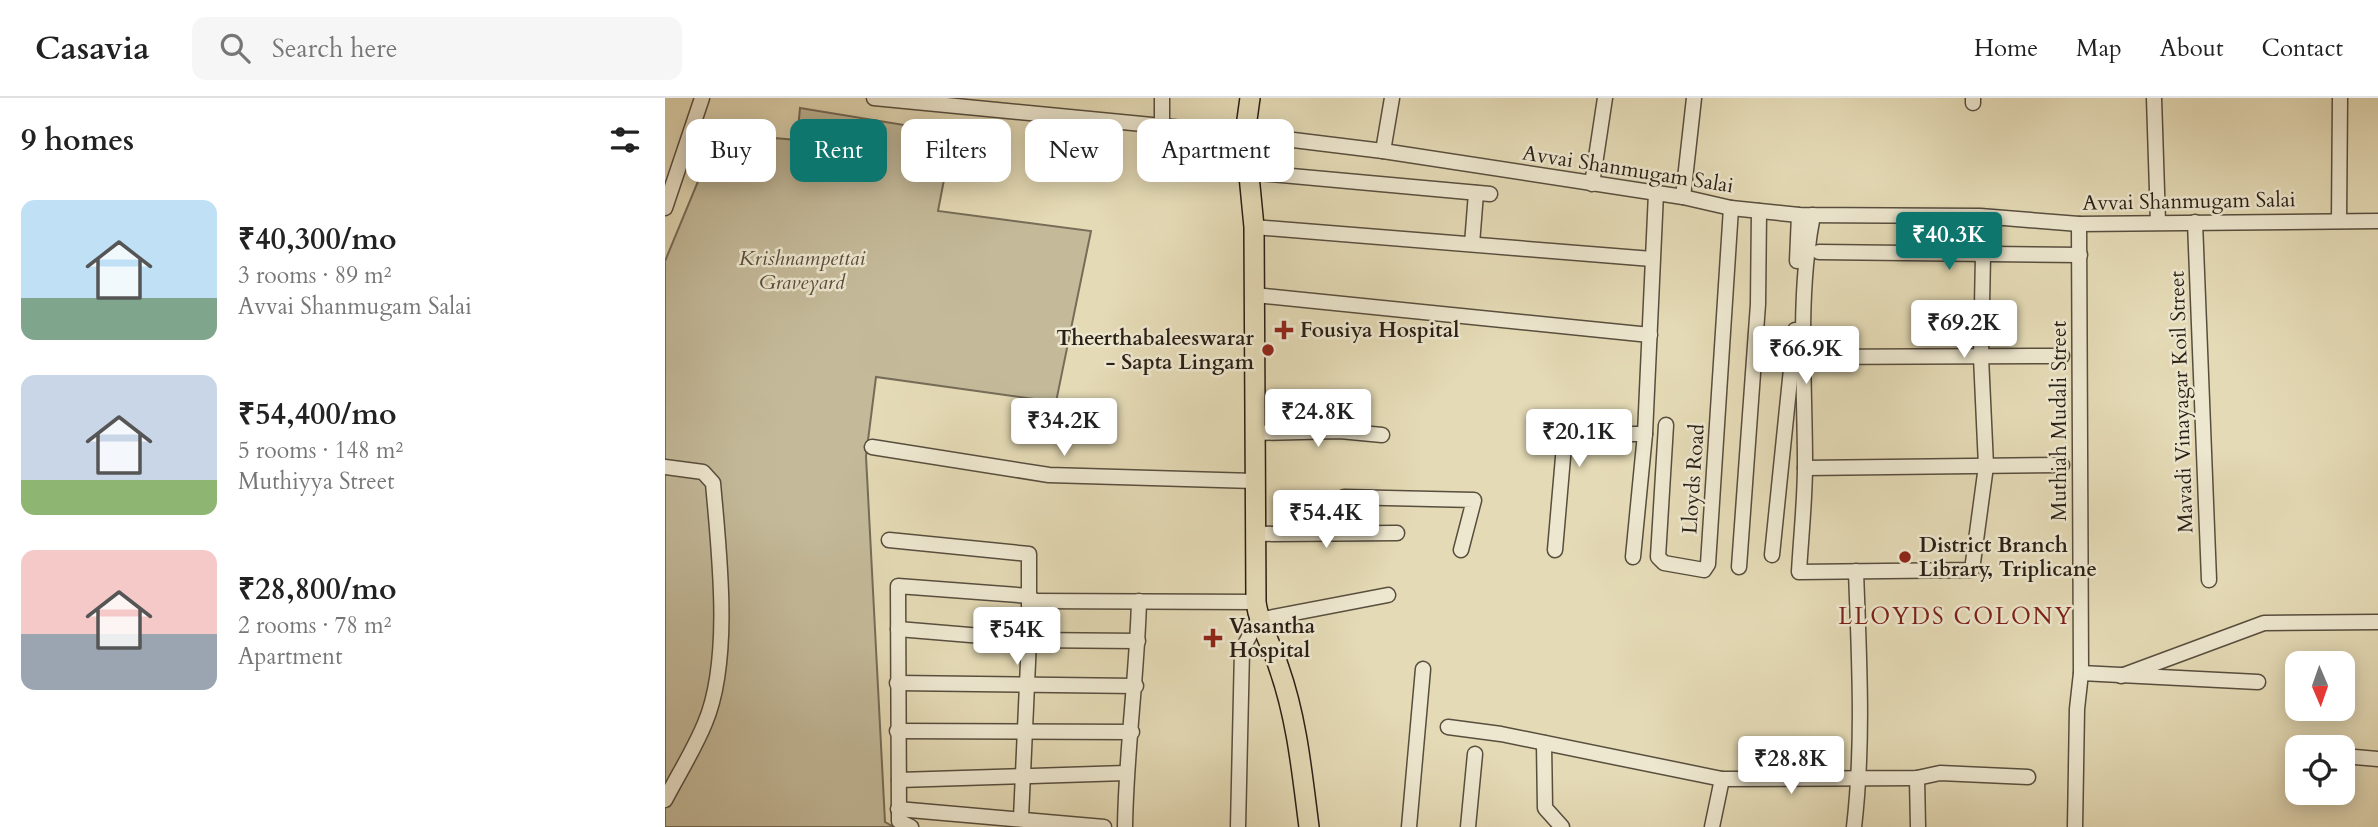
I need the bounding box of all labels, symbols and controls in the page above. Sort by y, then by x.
search box [192,17,682,80]
text: Casavia [35,26,150,71]
icon: search [216,29,254,67]
text: Search here [272,31,398,66]
text: Home [1974,32,2038,65]
text: Map [2076,32,2122,65]
text: About [2160,32,2224,65]
text: Contact [2262,32,2343,65]
chip: Buy [686,119,776,182]
chip: Rent [790,119,887,182]
chip: Filters [901,119,1011,182]
chip: New [1025,119,1123,182]
chip: Apartment [1137,119,1294,182]
text: 9 homes [21,120,134,161]
icon: filters [606,121,644,159]
street label: Avvai Shanmugam Salai [1520,138,1736,201]
street label: Avvai Shanmugam Salai [2082,185,2296,218]
pin: ₹40.3K [1892,212,2006,272]
text: ₹40,300/mo [238,219,397,260]
text: ₹40.3K [1912,219,1986,250]
icon: home [77,228,161,312]
park label: Krishnampettai Graveyard [739,244,865,297]
text: 3 rooms · 89 m² [238,260,391,291]
street label: Mavadi Vinayagar Koil Street [2162,270,2201,534]
text: Avvai Shanmugam Salai [238,291,472,322]
pin: ₹69.2K [1907,300,2021,360]
text: ₹69.2K [1927,307,2001,338]
place label: Fousiya Hospital [1300,316,1459,345]
marker: Fousiya Hospital [1274,320,1294,340]
street label: Muthiah Mudali Street [2045,320,2074,521]
place label: Theerthabaleeswarar - Sapta Lingam [1056,324,1255,377]
pin: ₹66.9K [1749,327,1863,386]
text: ₹66.9K [1769,333,1843,364]
marker: Theerthabaleeswarar - Sapta Lingam [1260,342,1276,358]
pin: ₹24.8K [1261,390,1375,449]
text: ₹54,400/mo [238,394,397,435]
text: ₹24.8K [1281,396,1355,427]
pin: ₹34.2K [1007,398,1121,458]
icon: home [77,403,161,487]
text: ₹34.2K [1027,405,1101,436]
pin: ₹20.1K [1522,410,1636,469]
text: ₹20.1K [1542,416,1616,447]
street label: Lloyds Road [1675,423,1712,535]
text: 5 rooms · 148 m² [238,435,403,466]
text: Muthiyya Street [238,466,394,497]
pin: ₹54.4K [1269,490,1383,550]
text: ₹54.4K [1289,497,1363,528]
place label: District Branch Library, Triplicane [1919,531,2097,584]
marker: District Branch Library, Triplicane [1897,549,1913,565]
text: ₹28,800/mo [238,569,397,610]
icon: home [77,578,161,662]
district label: LLOYDS COLONY [1838,601,2074,632]
pin: ₹54K [976,608,1058,667]
text: 2 rooms · 78 m² [238,610,391,641]
place label: Vasantha Hospital [1229,612,1316,665]
text: ₹54K [989,614,1045,645]
marker: Vasantha Hospital [1203,628,1223,648]
text: Apartment [238,641,342,672]
north arrow [2285,651,2355,721]
map controls [2285,651,2355,805]
button: locate [2285,735,2355,805]
pin: ₹28.8K [1734,736,1848,796]
text: ₹28.8K [1754,743,1828,774]

